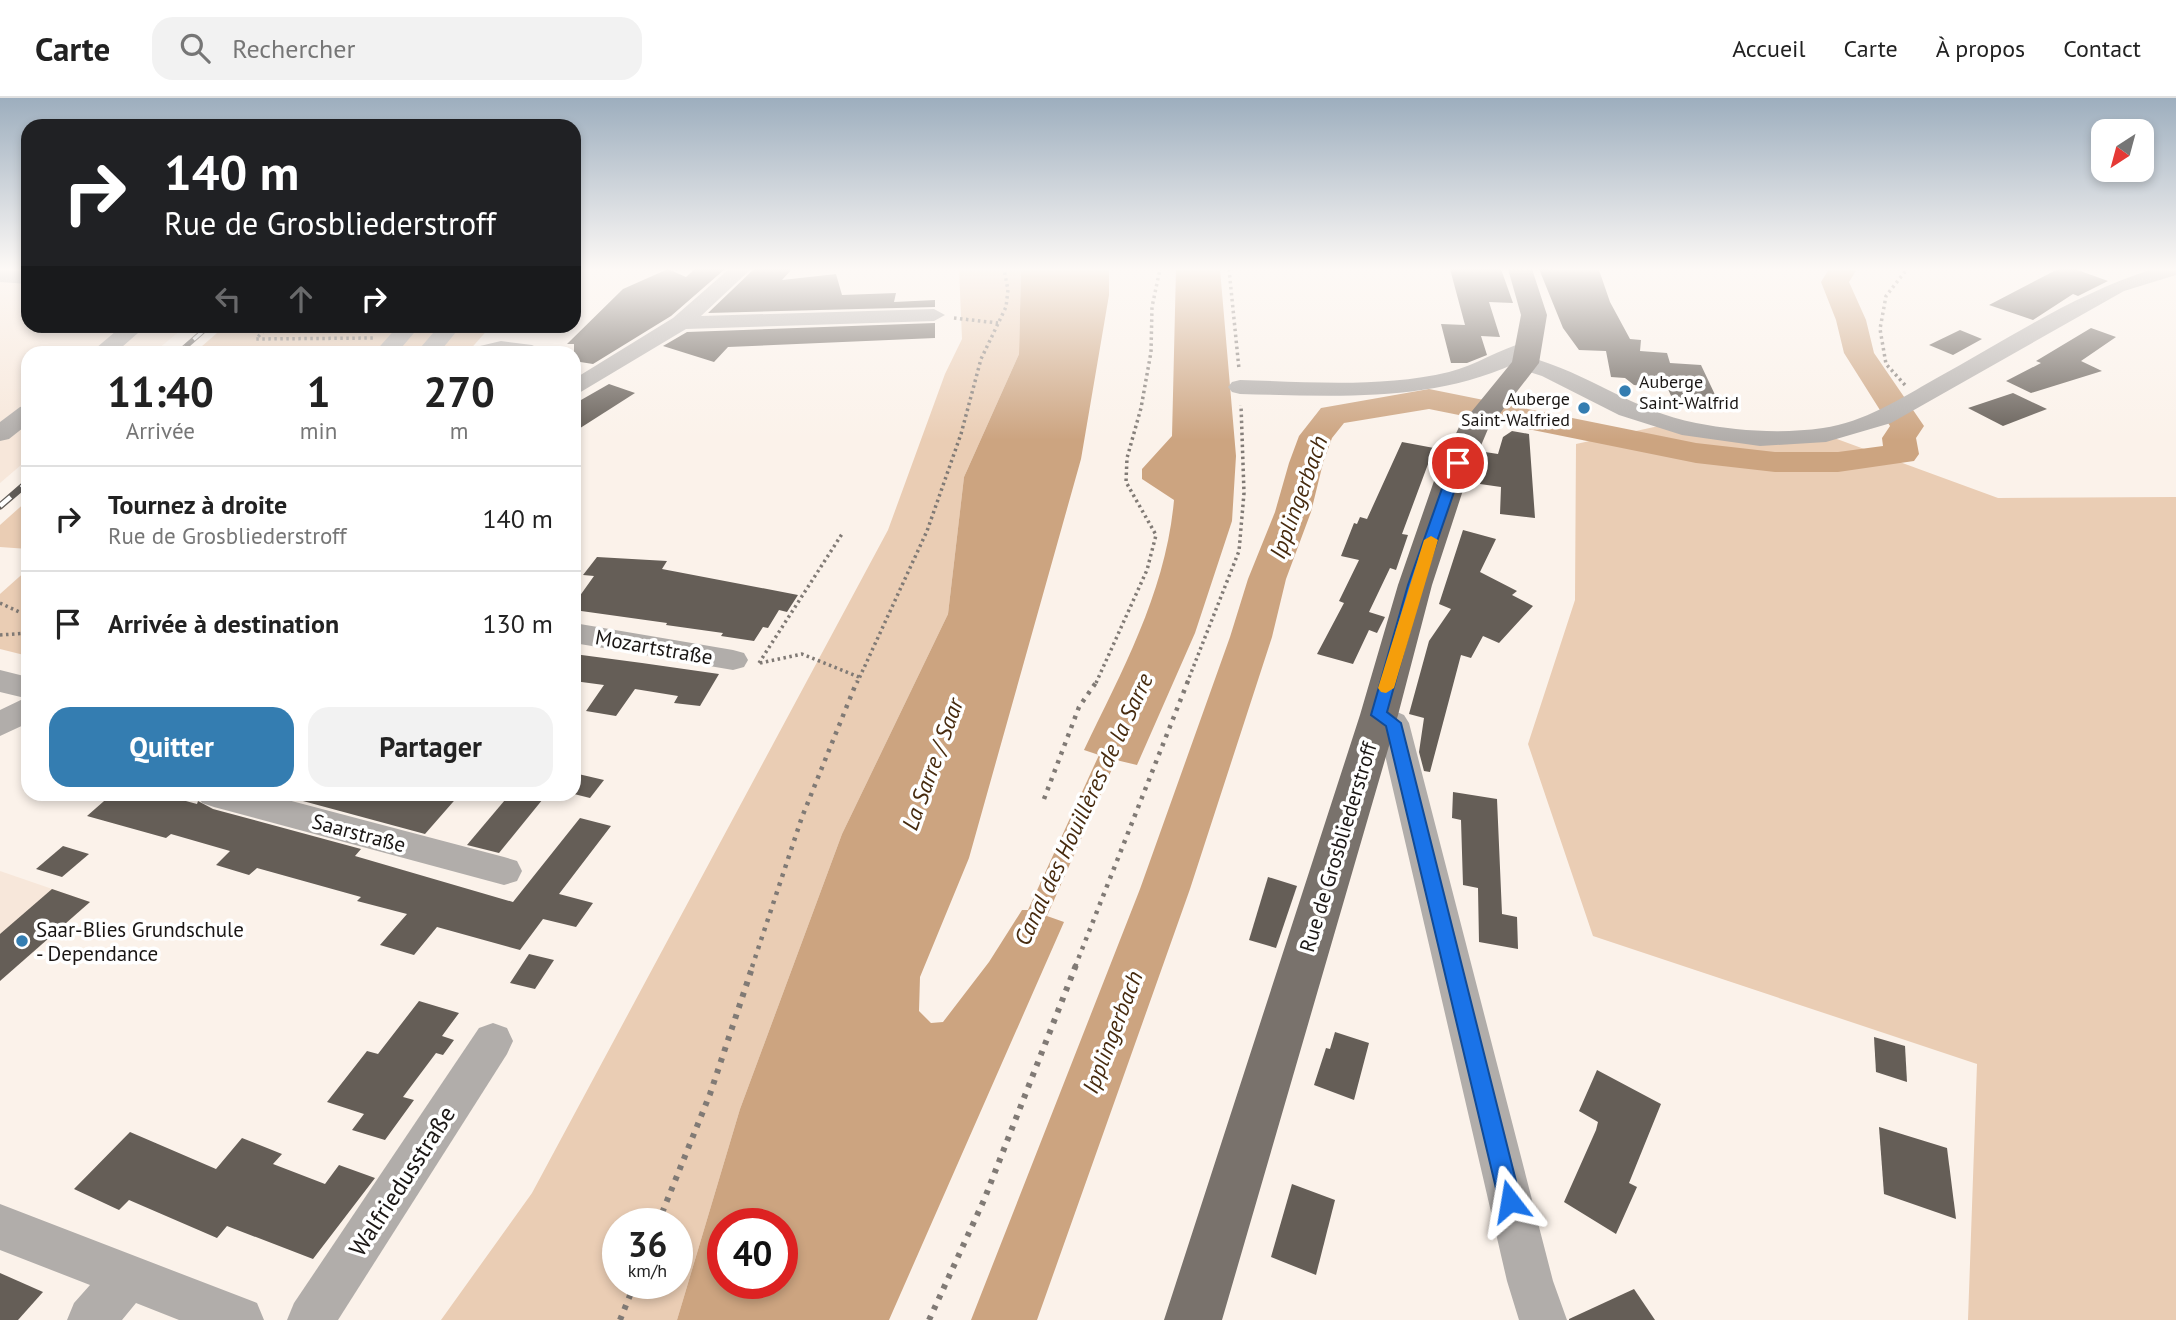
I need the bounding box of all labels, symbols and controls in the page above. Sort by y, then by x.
search box [152,17,642,80]
text: Carte [35,27,110,70]
icon: search [176,29,214,67]
text: Rechercher [232,32,355,65]
text: Accueil [1732,33,1806,64]
text: Carte [1844,33,1898,64]
text: À propos [1936,33,2025,64]
text: Contact [2063,33,2141,64]
north arrow [2091,119,2154,182]
map controls [2091,119,2154,182]
text: 140 m [164,140,299,204]
icon: right [49,147,140,238]
text: Rue de Grosbliederstroff [164,202,496,244]
icon: left [209,280,247,318]
icon: ahead [282,280,320,318]
icon: right [355,280,393,318]
text: 11:40 [107,364,214,419]
text: 1 [307,364,330,419]
text: 270 [423,364,495,419]
place label: Auberge Saint-Walfrid [1639,370,1739,414]
marker: Auberge Saint-Walfrid [1617,383,1633,399]
place label: Auberge Saint-Walfried [1461,387,1570,431]
marker: Auberge Saint-Walfried [1576,400,1592,416]
text: Arrivée [126,416,195,445]
text: min [300,416,337,445]
text: m [450,416,468,445]
water label: Ipplingerbach [1262,432,1334,562]
pin [1428,433,1488,493]
icon: arrive [1439,444,1477,482]
text: Tournez à droite [108,488,287,521]
icon: right [49,500,87,538]
text: 140 m [482,502,553,535]
text: Rue de Grosbliederstroff [108,521,347,550]
icon: arrive [49,605,87,643]
text: Arrivée à destination [108,607,339,640]
text: 130 m [482,607,553,640]
street label: Mozartstraße [593,623,715,671]
water label: Canal des Houillères de la Sarre [1007,668,1159,950]
water label: La Sarre / Saar [895,693,970,834]
button: Quitter [49,707,294,787]
button: Partager [308,707,553,787]
street label: Rue de Grosbliederstroff [1293,738,1383,955]
street label: Saarstraße [309,808,409,858]
place label: Saar-Blies Grundschule - Dependance [36,916,244,967]
marker: Saar-Blies Grundschule - Dependance [14,933,30,949]
water label: Ipplingerbach [1075,967,1149,1097]
street label: Walfriedusstraße [342,1100,462,1262]
position arrow [1473,1164,1547,1238]
speed limit sign: 40 [707,1208,798,1299]
text: 36 [628,1221,667,1267]
text: km/h [628,1259,667,1282]

